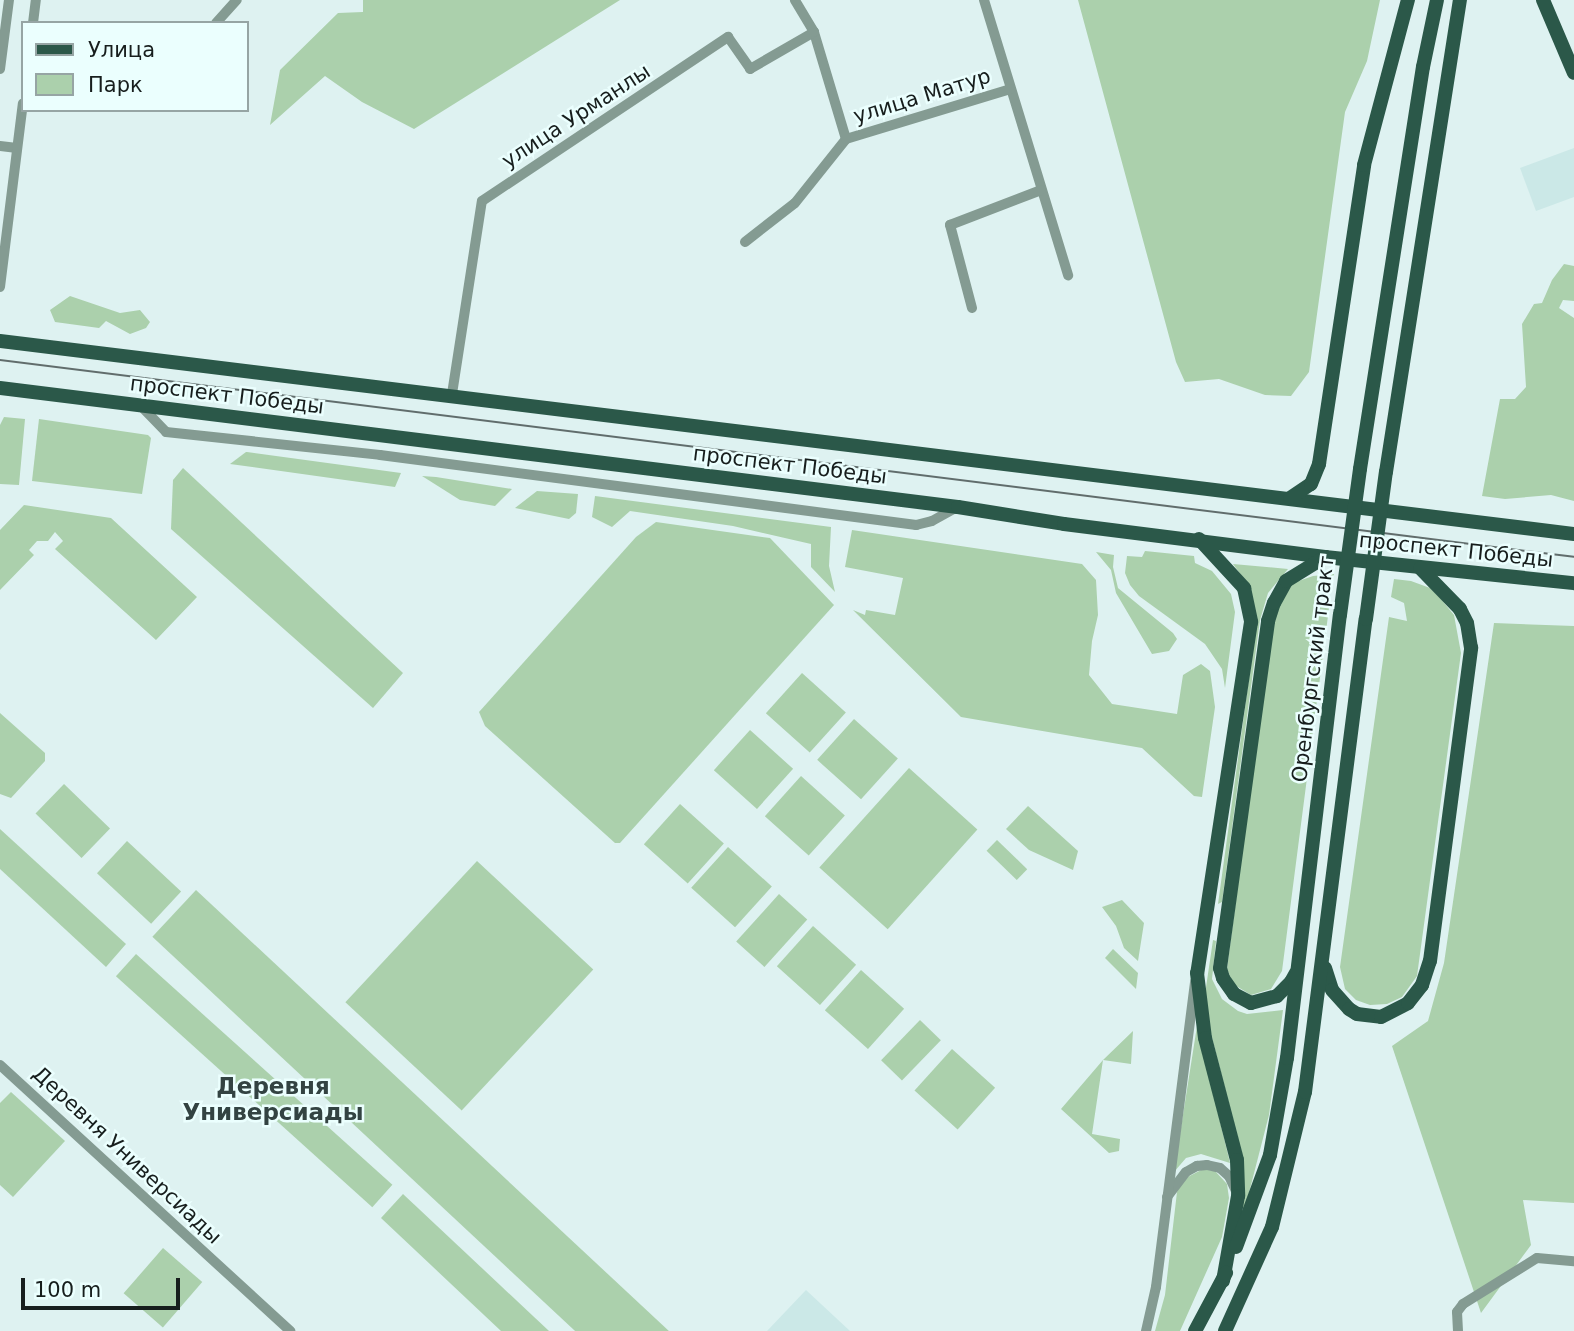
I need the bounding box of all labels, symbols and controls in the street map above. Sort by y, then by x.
legend [21,21,248,112]
text: Улица [88,38,155,62]
street label: улица Урманлы [497,59,655,173]
street label: улица Матур [850,63,994,129]
text: Парк [88,73,143,97]
street label: проспект Победы [129,371,325,419]
street label: проспект Победы [692,441,888,489]
street label: проспект Победы [1358,527,1554,573]
street label: Оренбургский тракт [1287,554,1339,784]
street label: Деревня Универсиады [27,1061,227,1249]
district label: Деревня Универсиады [182,1072,364,1126]
scale bar [24,1264,184,1308]
text: 100 m [34,1278,101,1302]

